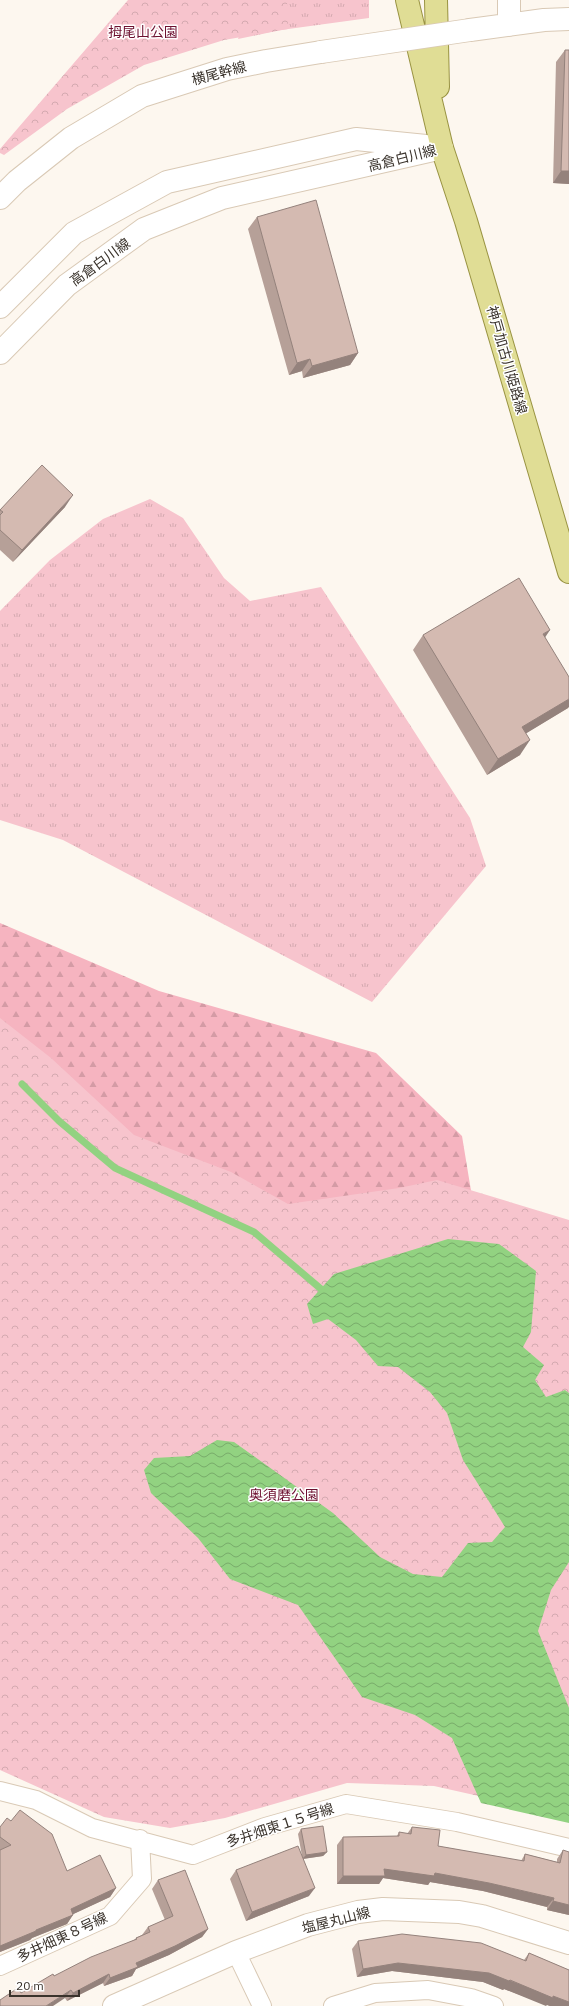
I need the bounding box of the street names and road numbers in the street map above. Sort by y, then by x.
street label: 横尾幹線 [190,57,248,89]
street label: 高倉白川線 [366,141,438,175]
street label: 高倉白川線 [66,234,134,290]
street label: 神戸加古川姫路線 [483,304,531,416]
street label: 多井畑東１５号線 [224,1799,336,1851]
street label: 塩屋丸山線 [300,1903,372,1937]
street label: 多井畑東８号線 [14,1908,110,1966]

